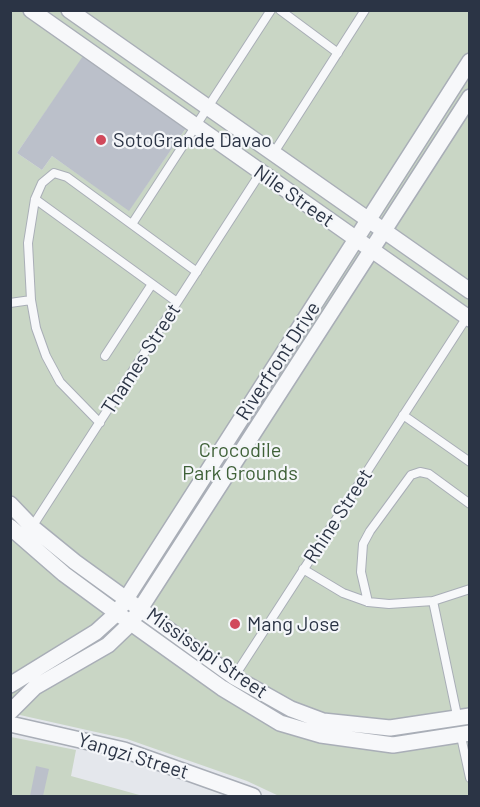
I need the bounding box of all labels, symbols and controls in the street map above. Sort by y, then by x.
place label: SotoGrande Davao [113,128,272,152]
marker: SotoGrande Davao [94,133,108,147]
street label: Nile Street [249,160,339,232]
street label: Riverfront Drive [231,297,325,425]
street label: Thames Street [96,299,186,419]
park label: Crocodile Park Grounds [182,438,298,485]
street label: Rhine Street [299,464,377,568]
street label: Mississipi Street [142,602,272,704]
place label: Mang Jose [247,612,340,636]
marker: Mang Jose [228,617,242,631]
street label: Yangzi Street [75,728,191,784]

